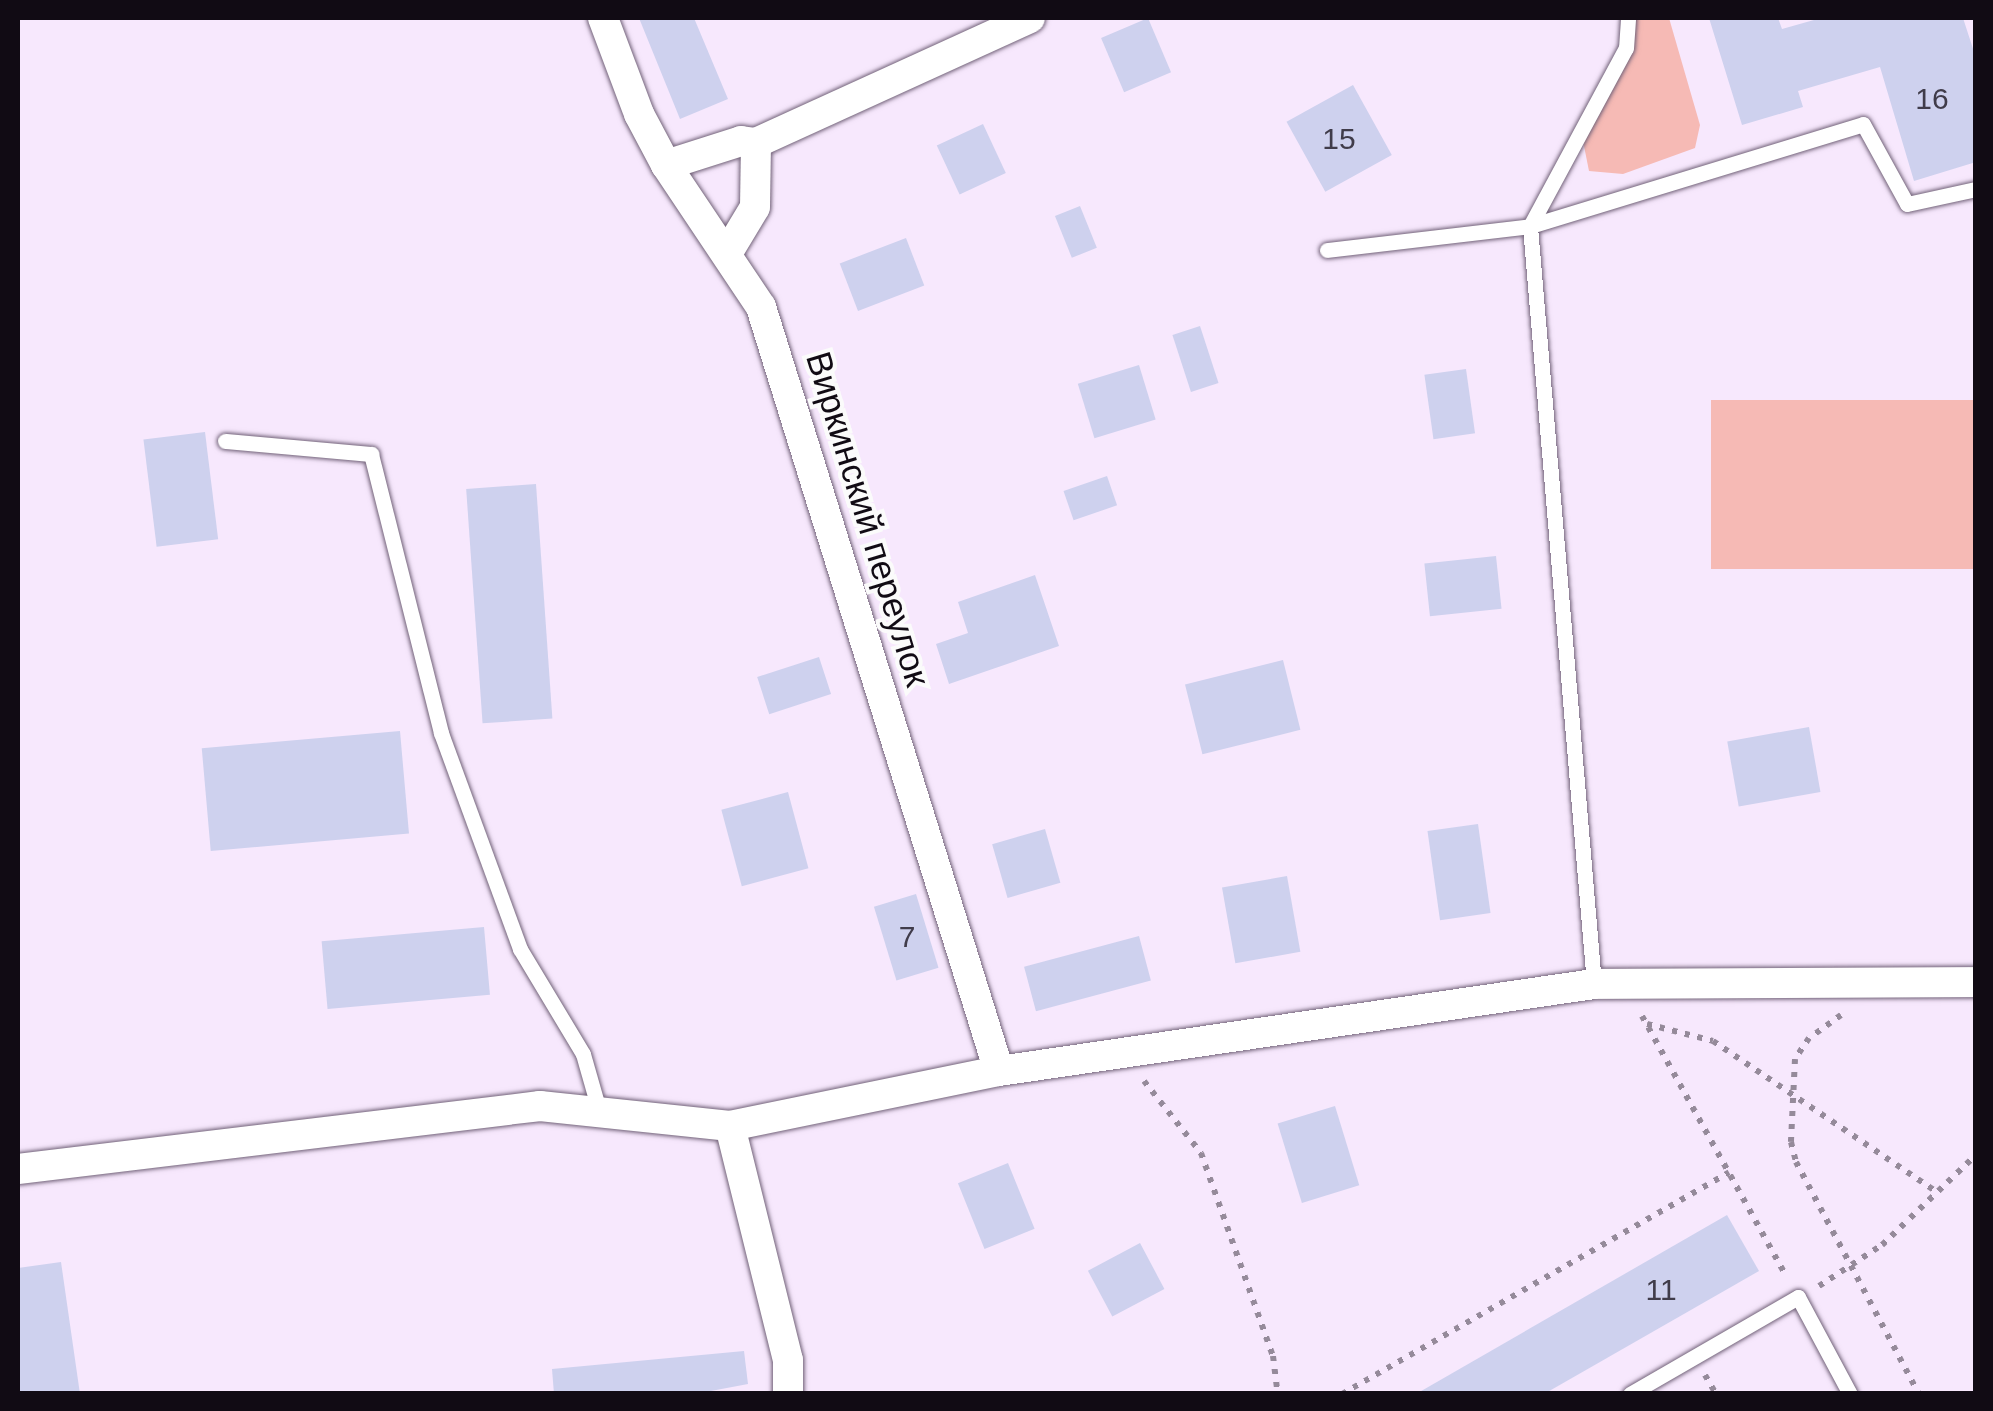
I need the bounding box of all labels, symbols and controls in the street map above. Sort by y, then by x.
house number: 16 [1915,81,1949,117]
house number: 15 [1322,121,1356,157]
street label: Виркинский переулок [797,347,939,691]
house number: 7 [899,919,915,955]
house number: 11 [1645,1272,1677,1308]

